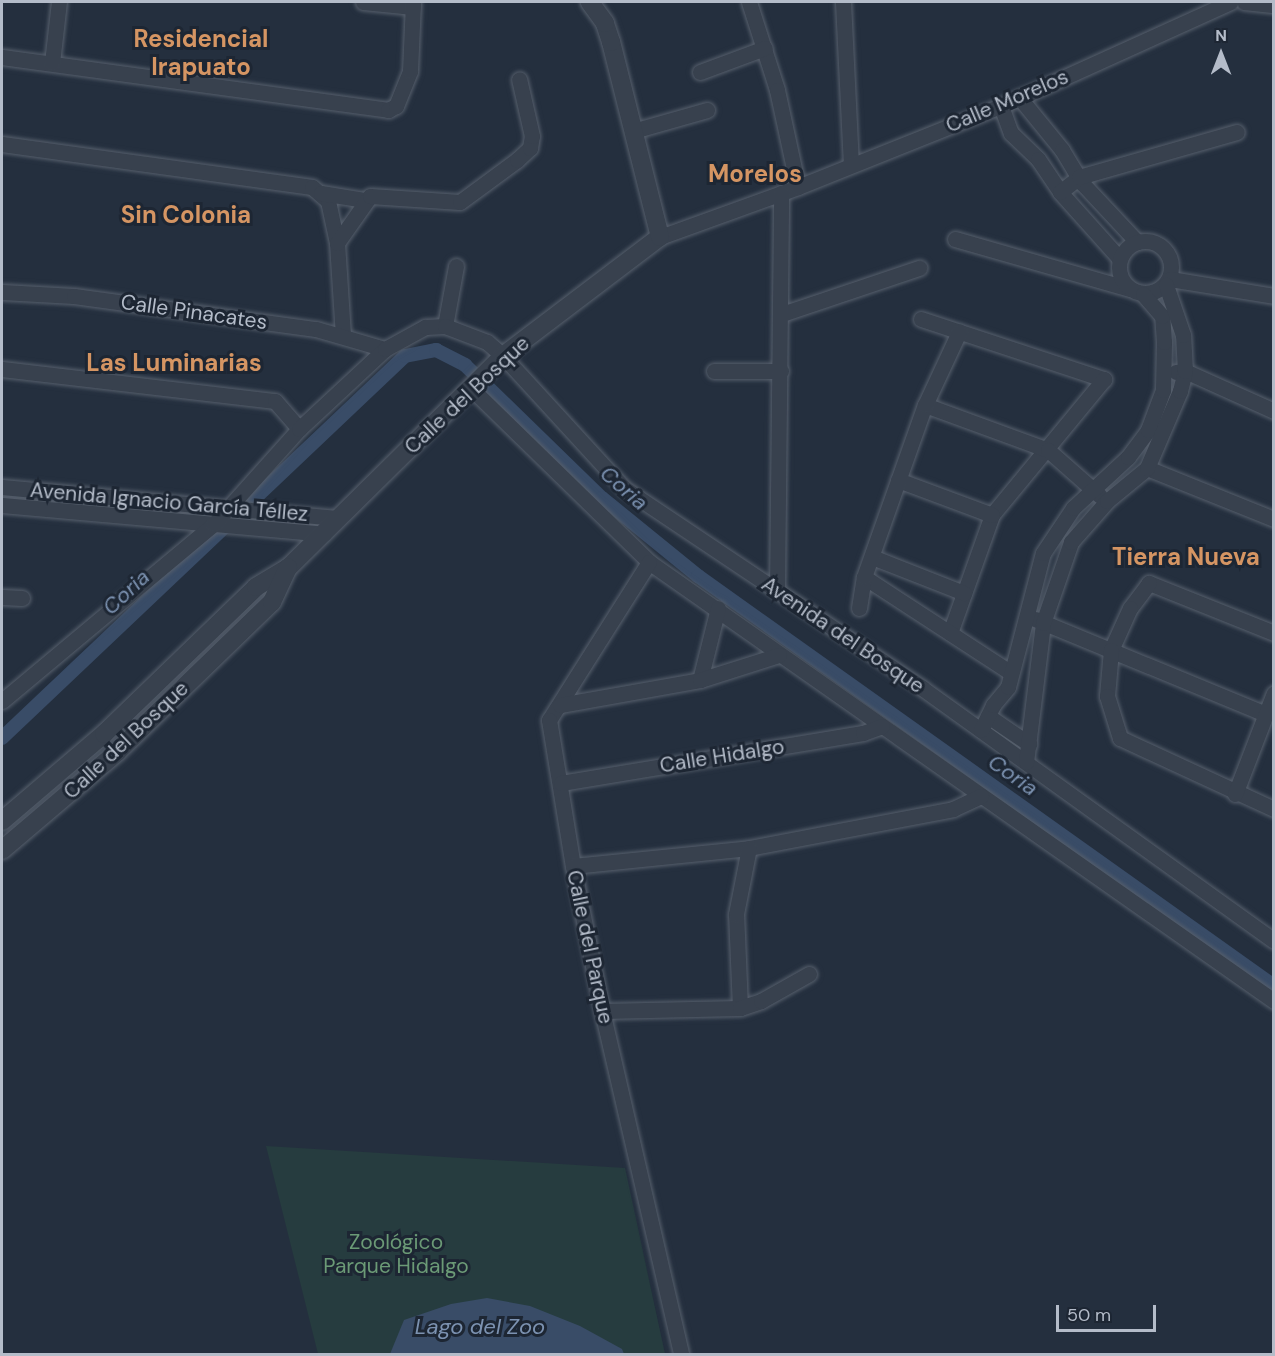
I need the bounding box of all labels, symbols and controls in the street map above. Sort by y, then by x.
north arrow [1191,24,1251,84]
district label: Residencial Irapuato [134,25,268,81]
text: N [1215,25,1227,46]
street label: Calle Morelos [942,64,1072,138]
district label: Morelos [708,160,802,188]
district label: Sin Colonia [121,201,251,229]
street label: Calle Pinacates [119,289,269,335]
street label: Calle del Bosque [399,331,535,459]
district label: Las Luminarias [86,349,262,377]
water label: Coria [595,460,653,516]
street label: Avenida Ignacio García Téllez [29,477,309,527]
district label: Tierra Nueva [1112,543,1260,571]
water label: Coria [97,564,155,620]
street label: Avenida del Bosque [757,571,929,699]
street label: Calle del Bosque [58,676,194,804]
street label: Calle Hidalgo [658,734,786,778]
water label: Coria [983,749,1043,801]
street label: Calle del Parque [561,868,619,1026]
park label: Zoológico Parque Hidalgo [323,1229,469,1279]
scale bar [1059,1293,1160,1331]
text: 50 m [1067,1303,1111,1327]
water label: Lago del Zoo [415,1314,545,1340]

